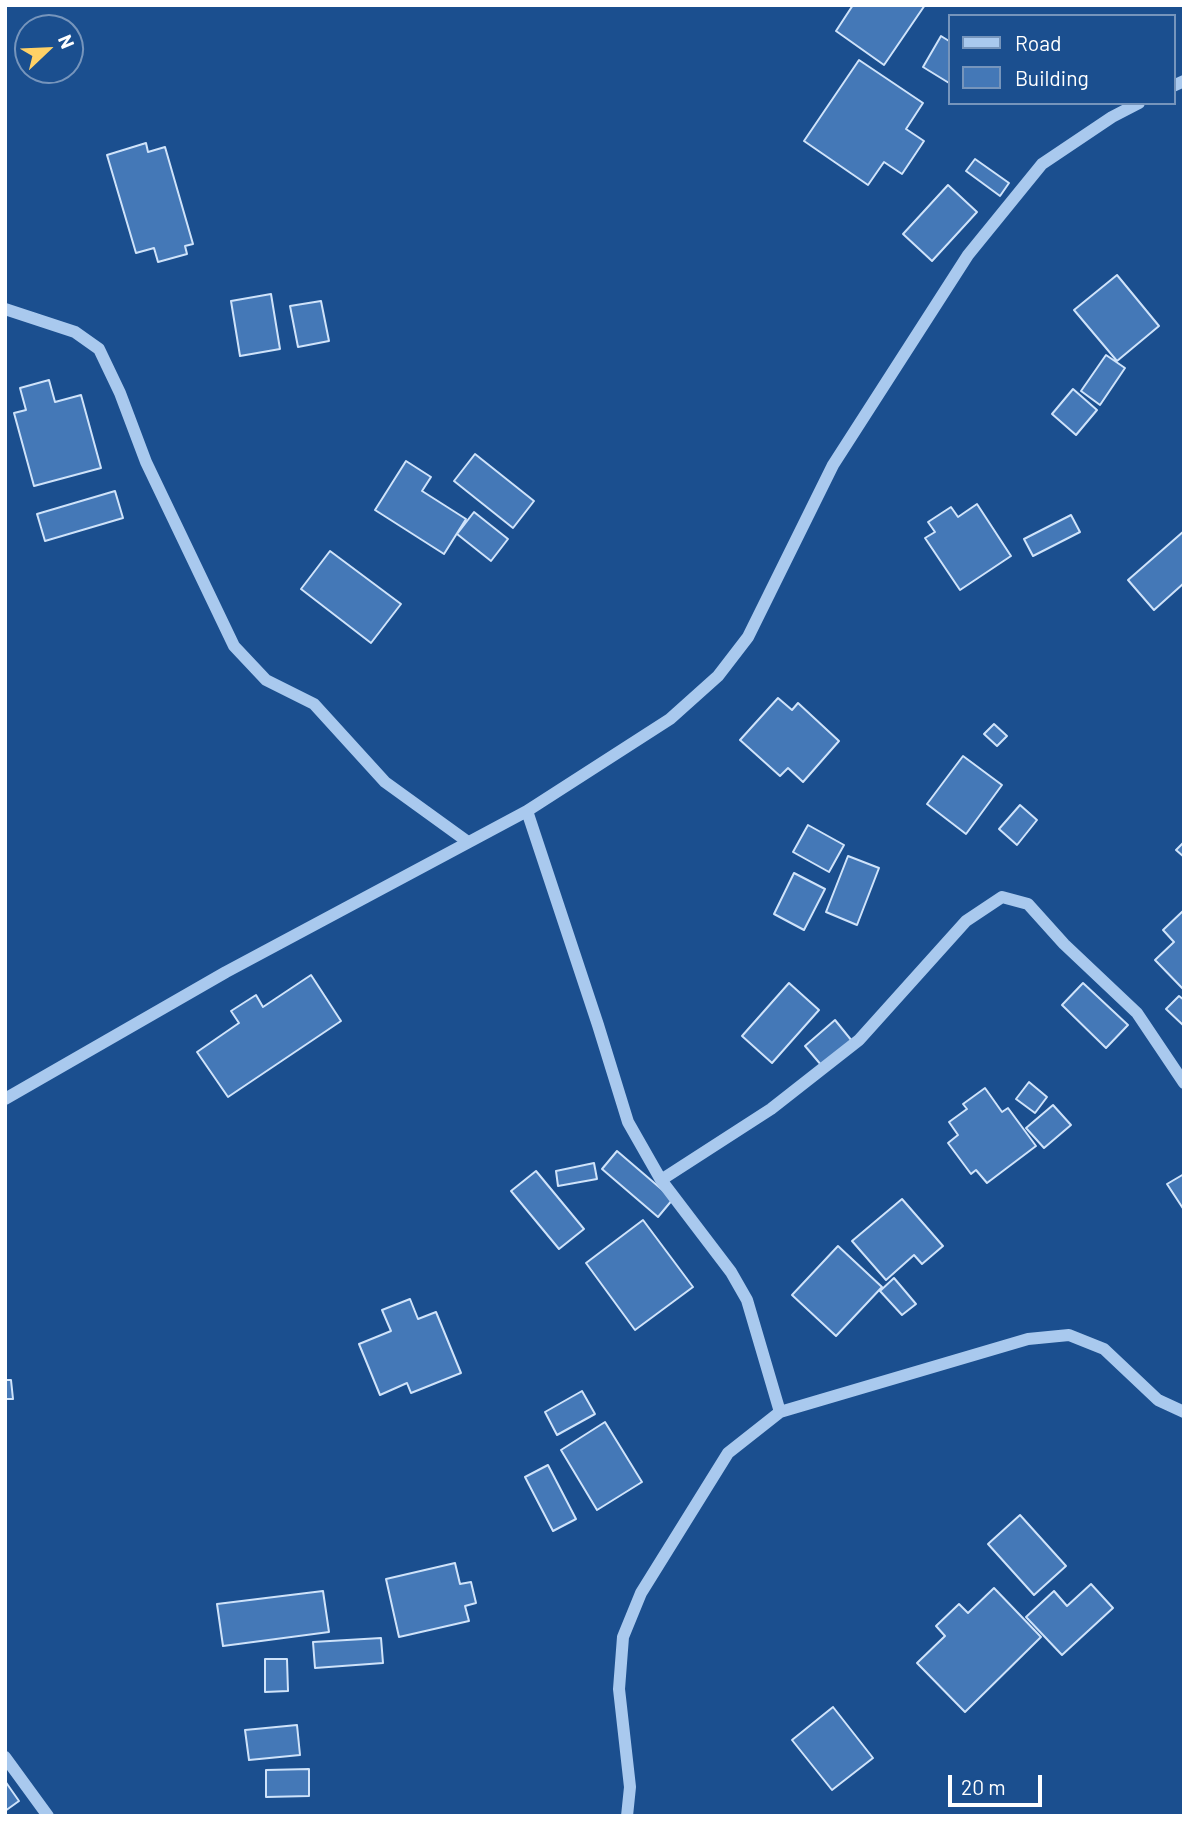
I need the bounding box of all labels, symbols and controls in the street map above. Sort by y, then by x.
north arrow [14,14,84,84]
legend [948,14,1175,105]
text: Road [1015,30,1061,55]
text: N [54,31,80,52]
text: Building [1015,65,1089,90]
scale bar [951,1762,1046,1806]
text: 20 m [961,1774,1006,1799]

